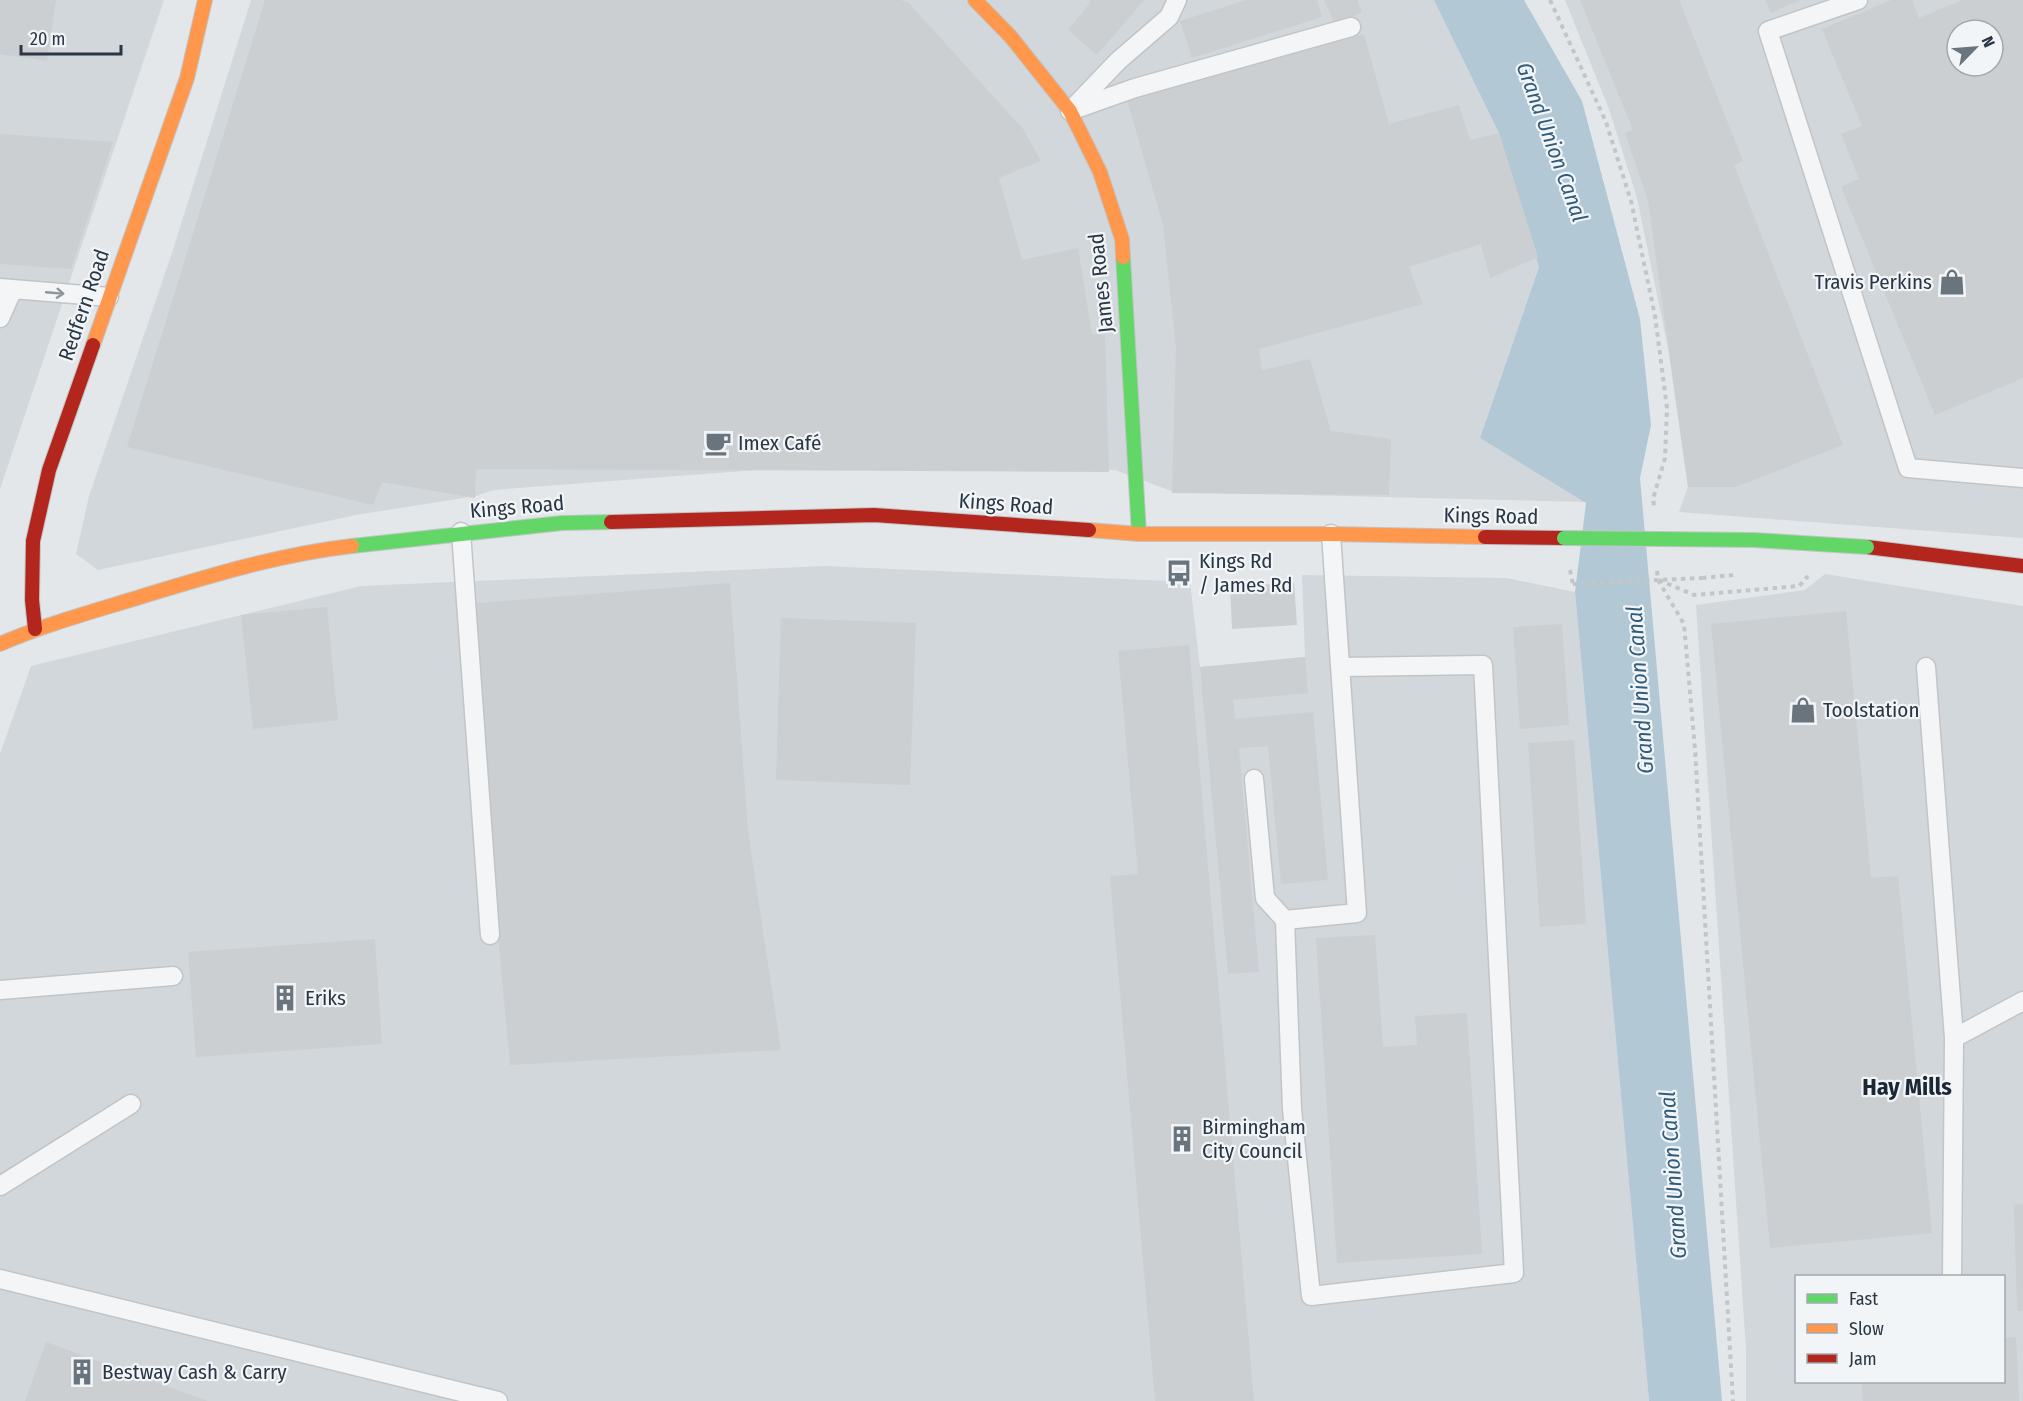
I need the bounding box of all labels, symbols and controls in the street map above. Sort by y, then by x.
scale bar [21,18,122,56]
north arrow [1945,18,2005,78]
text: 20 m [30,28,65,50]
text: N [1978,34,1999,50]
water label: Grand Union Canal [1511,58,1593,226]
street label: James Road [1083,232,1119,334]
street label: Redfern Road [53,246,115,364]
shop icon: Travis Perkins [1937,267,1967,297]
place label: Travis Perkins [1815,269,1932,295]
one-way arrow [44,287,64,298]
cafe icon: Imex Café [703,428,733,458]
place label: Imex Café [738,430,821,456]
street label: Kings Road [958,488,1054,520]
street label: Kings Road [469,490,565,524]
street label: Kings Road [1443,502,1539,530]
place label: Kings Rd / James Rd [1199,548,1293,598]
bus stop icon: Kings Rd / James Rd [1164,558,1194,588]
water label: Grand Union Canal [1621,605,1659,775]
shop icon: Toolstation [1788,695,1818,725]
place label: Toolstation [1823,697,1919,723]
building icon: Eriks [270,983,300,1013]
place label: Eriks [305,985,346,1011]
district label: Hay Mills [1862,1073,1952,1101]
water label: Grand Union Canal [1654,1090,1692,1260]
place label: Birmingham City Council [1202,1114,1306,1164]
building icon: Birmingham City Council [1167,1124,1197,1154]
legend [1795,1275,2005,1383]
text: Fast [1849,1288,1878,1310]
text: Slow [1849,1318,1884,1340]
text: Jam [1849,1348,1877,1370]
building icon: Bestway Cash & Carry [67,1357,97,1387]
place label: Bestway Cash & Carry [102,1359,287,1385]

